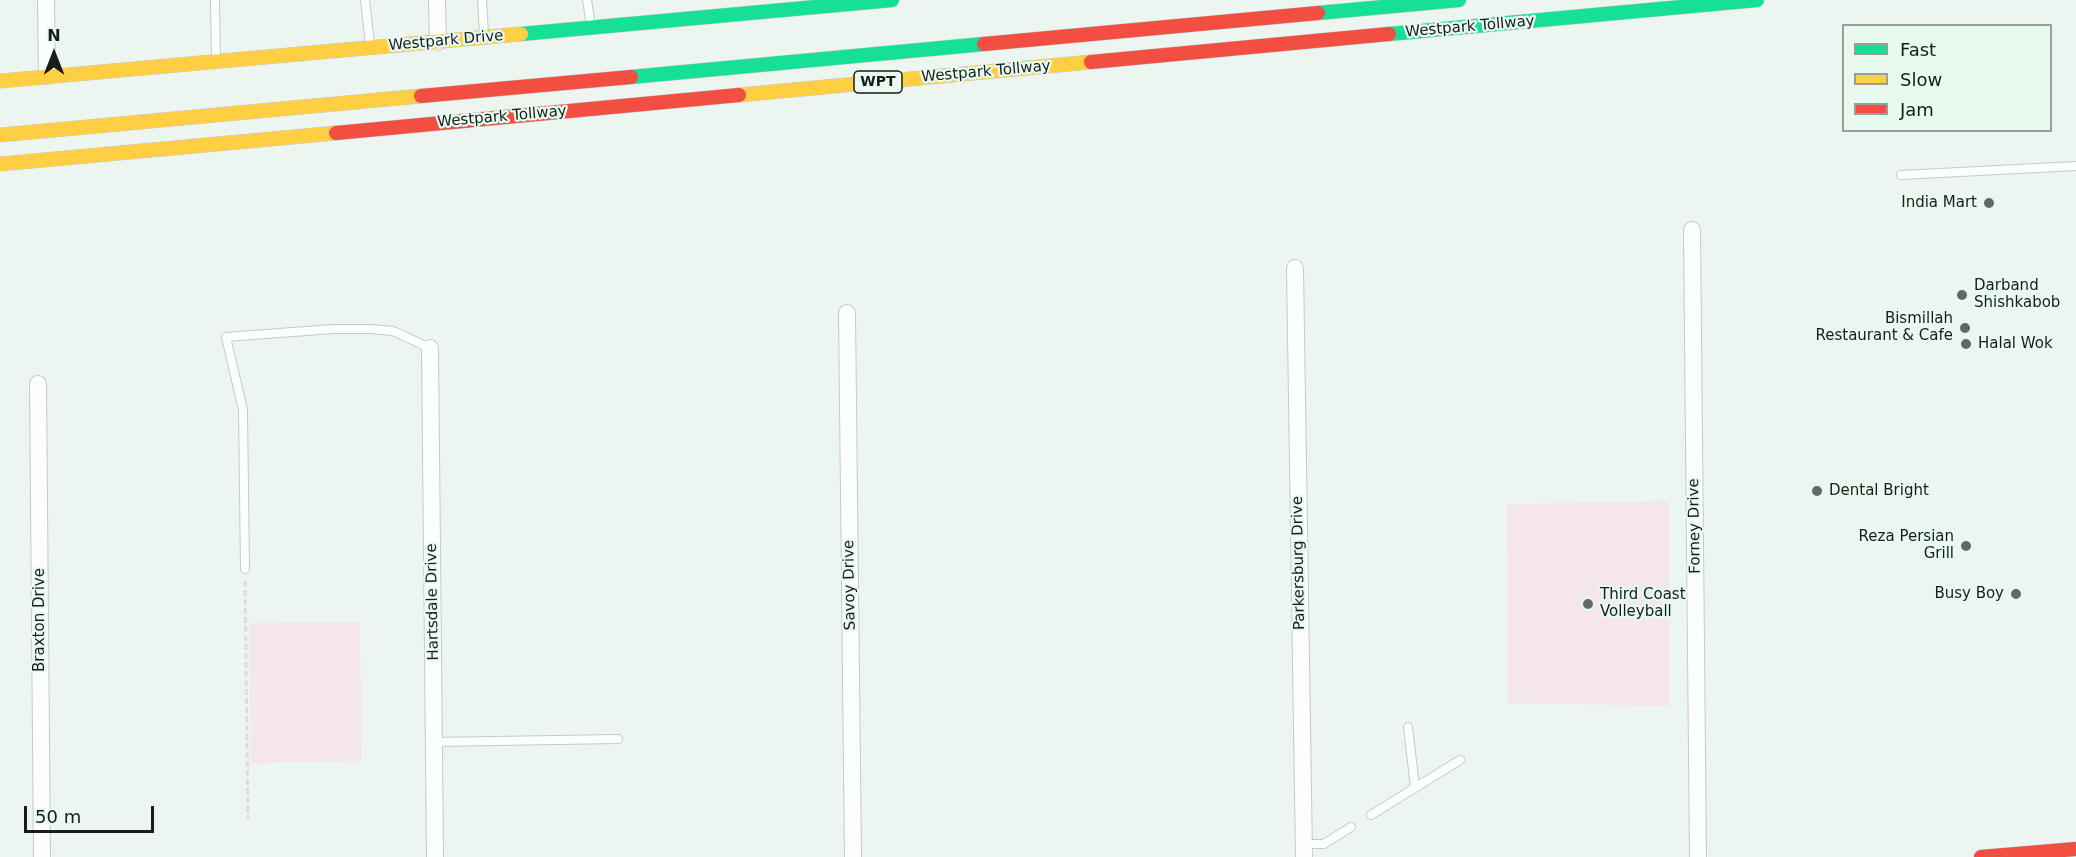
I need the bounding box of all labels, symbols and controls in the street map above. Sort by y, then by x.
street label: Westpark Tollway [1405,12,1535,42]
north arrow [24,24,84,84]
legend [1842,24,2052,132]
text: N [47,26,61,45]
street label: Westpark Drive [388,27,504,55]
text: Fast [1900,39,1936,60]
street label: Westpark Tollway [921,57,1051,87]
text: Slow [1900,69,1942,90]
road number: WPT [854,71,902,93]
text: Jam [1900,99,1934,120]
street label: Westpark Tollway [437,102,567,132]
place label: India Mart [1901,194,1977,212]
marker: India Mart [1982,196,1996,210]
place label: Darband Shishkabob [1974,277,2060,312]
marker: Darband Shishkabob [1955,288,1969,302]
place label: Bismillah Restaurant & Cafe [1815,310,1953,345]
marker: Bismillah Restaurant & Cafe [1958,321,1972,335]
place label: Halal Wok [1978,335,2053,353]
marker: Halal Wok [1959,337,1973,351]
street label: Forney Drive [1685,478,1705,574]
place label: Dental Bright [1829,482,1929,500]
marker: Dental Bright [1810,484,1824,498]
street label: Parkersburg Drive [1289,496,1309,630]
place label: Reza Persian Grill [1859,528,1954,563]
marker: Reza Persian Grill [1959,539,1973,553]
street label: Savoy Drive [840,540,860,630]
street label: Hartsdale Drive [423,543,443,661]
street label: Braxton Drive [31,568,49,672]
place label: Busy Boy [1934,585,2004,603]
place label: Third Coast Volleyball [1600,586,1686,621]
marker: Busy Boy [2009,587,2023,601]
marker: Third Coast Volleyball [1581,597,1595,611]
scale bar [27,794,158,832]
text: 50 m [35,806,81,827]

